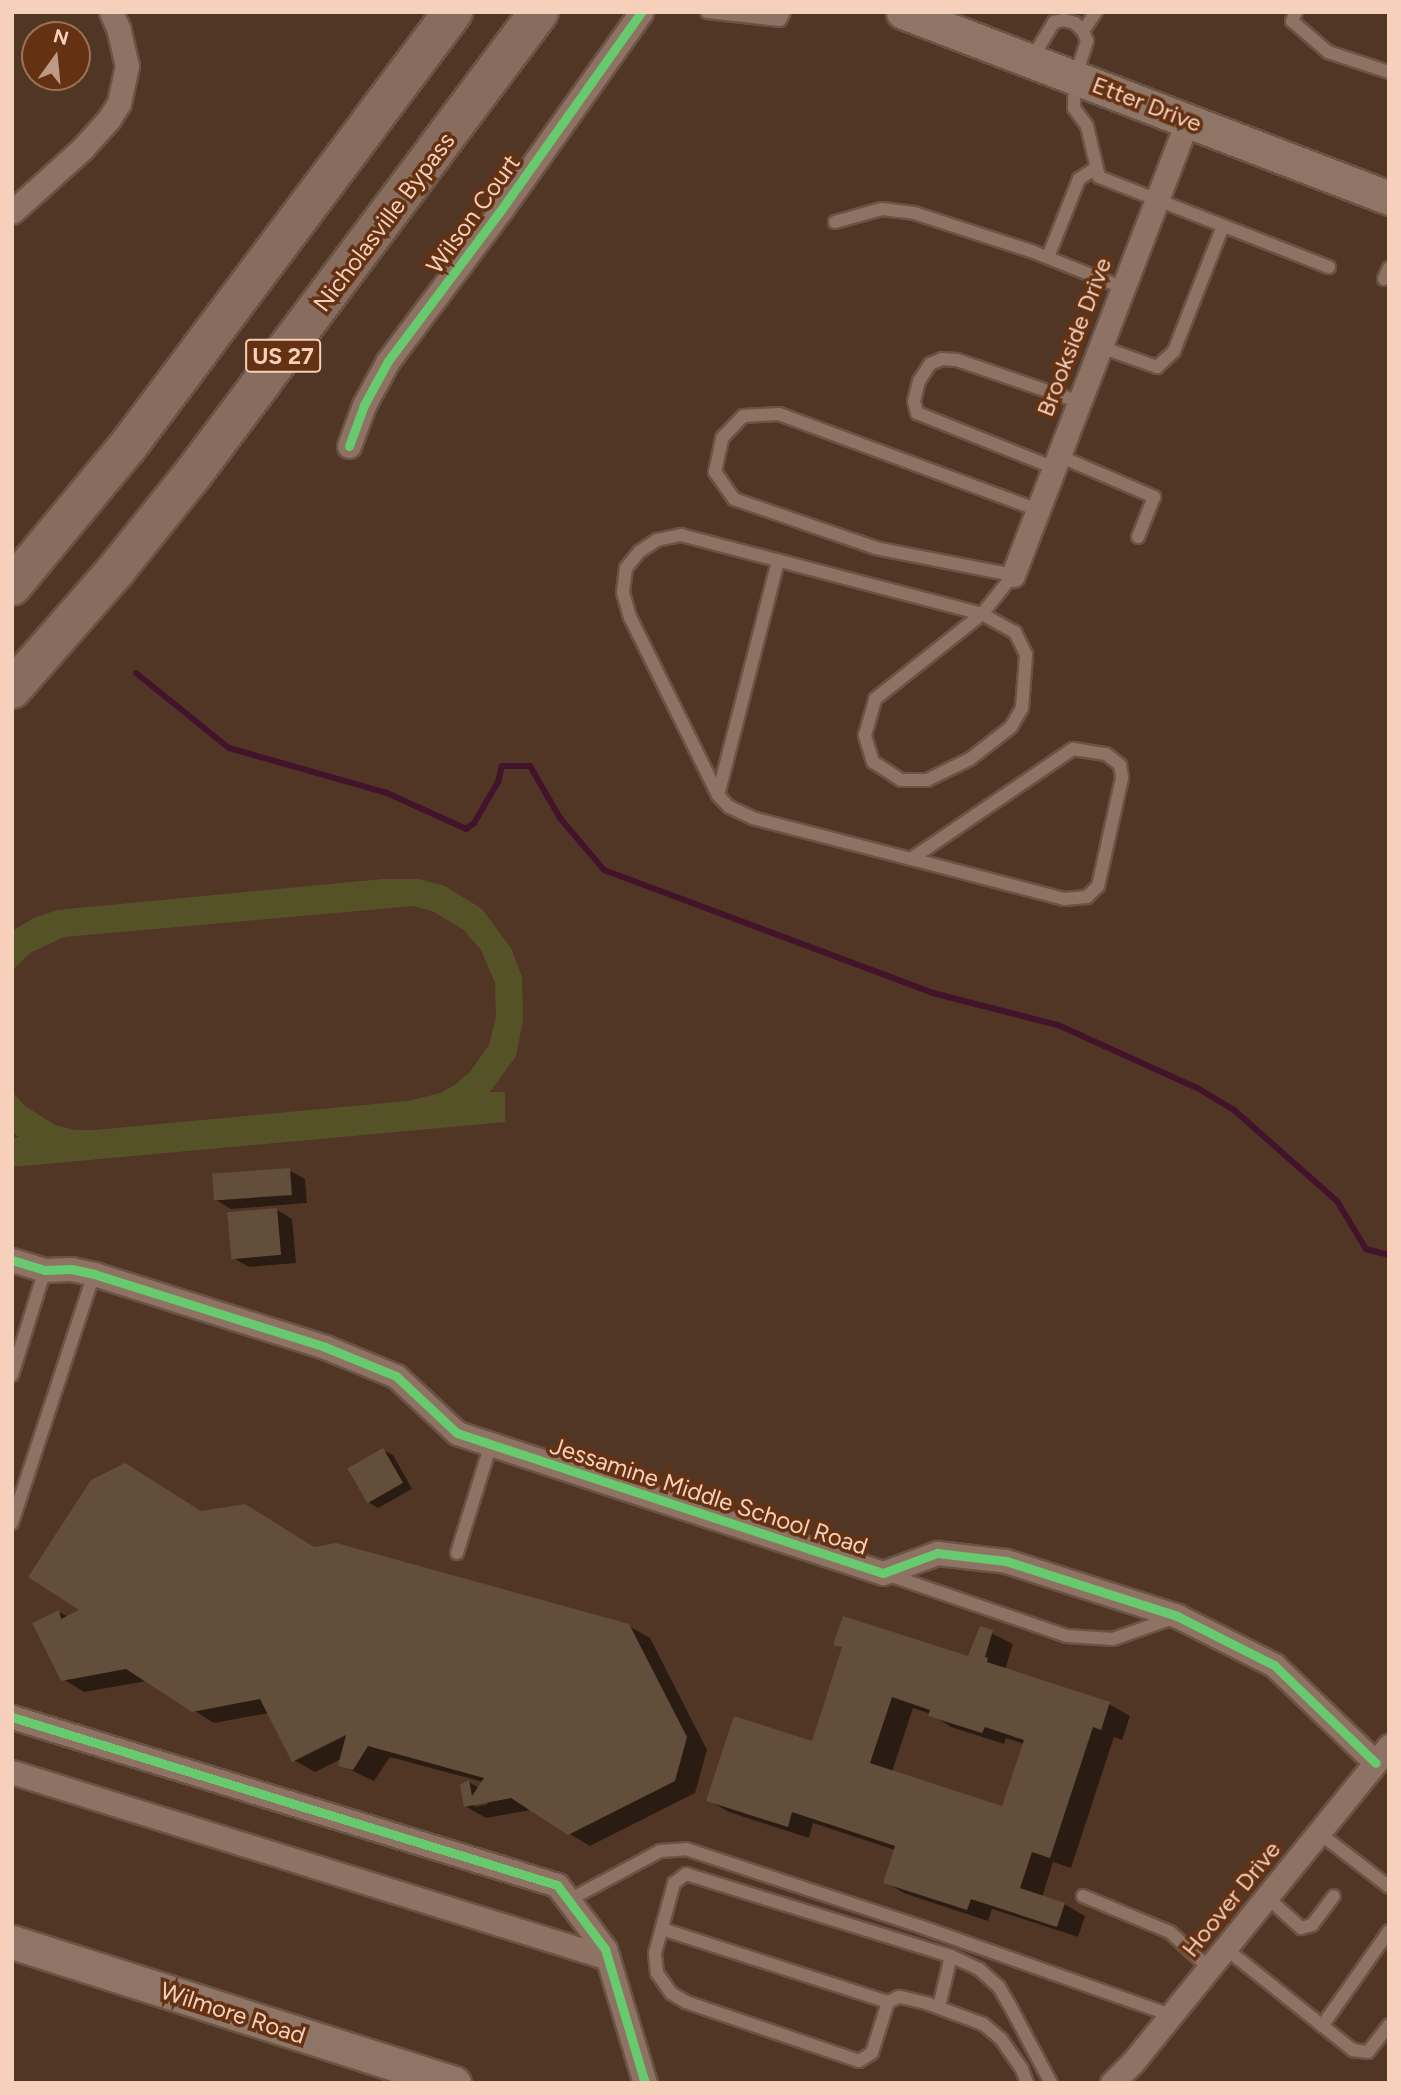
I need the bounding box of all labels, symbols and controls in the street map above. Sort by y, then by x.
north arrow [21,21,91,91]
text: N [51,24,71,50]
street label: Etter Drive [1088,70,1206,138]
street label: Nicholasville Bypass [307,127,461,317]
street label: Wilson Court [420,149,526,279]
street label: Brookside Drive [1031,254,1117,420]
road number: US 27 [244,336,322,376]
street label: Jessamine Middle School Road [547,1431,871,1561]
street label: Hoover Drive [1176,1835,1286,1963]
street label: Wilmore Road [157,1976,309,2050]

